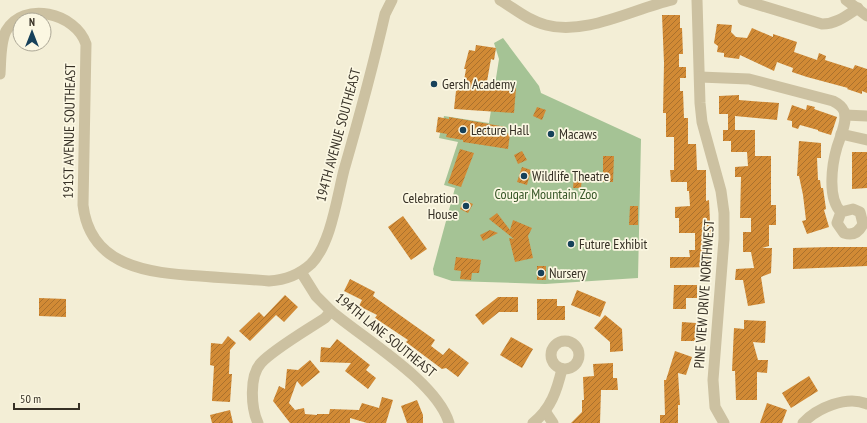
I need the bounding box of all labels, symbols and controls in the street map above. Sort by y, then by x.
north arrow [12,12,52,52]
text: N [29,15,35,29]
street label: 191ST AVENUE SOUTHEAST [59,62,79,199]
street label: 194TH AVENUE SOUTHEAST [312,66,365,204]
place label: Gersh Academy [442,75,516,93]
marker: Gersh Academy [429,79,439,89]
place label: Lecture Hall [471,121,530,139]
marker: Lecture Hall [458,125,468,135]
place label: Macaws [559,125,597,143]
marker: Macaws [546,129,556,139]
place label: Wildlife Theatre [532,167,609,185]
marker: Wildlife Theatre [519,171,529,181]
park label: Cougar Mountain Zoo [495,185,597,203]
place label: Celebration House [403,189,458,223]
marker: Celebration House [461,201,471,211]
street label: PINE VIEW DRIVE NORTHWEST [690,218,718,369]
place label: Future Exhibit [579,235,647,253]
marker: Future Exhibit [566,239,576,249]
place label: Nursery [549,264,587,282]
marker: Nursery [536,268,546,278]
street label: 194TH LANE SOUTHEAST [332,289,441,382]
scale bar [14,385,79,411]
text: 50 m [20,391,41,406]

